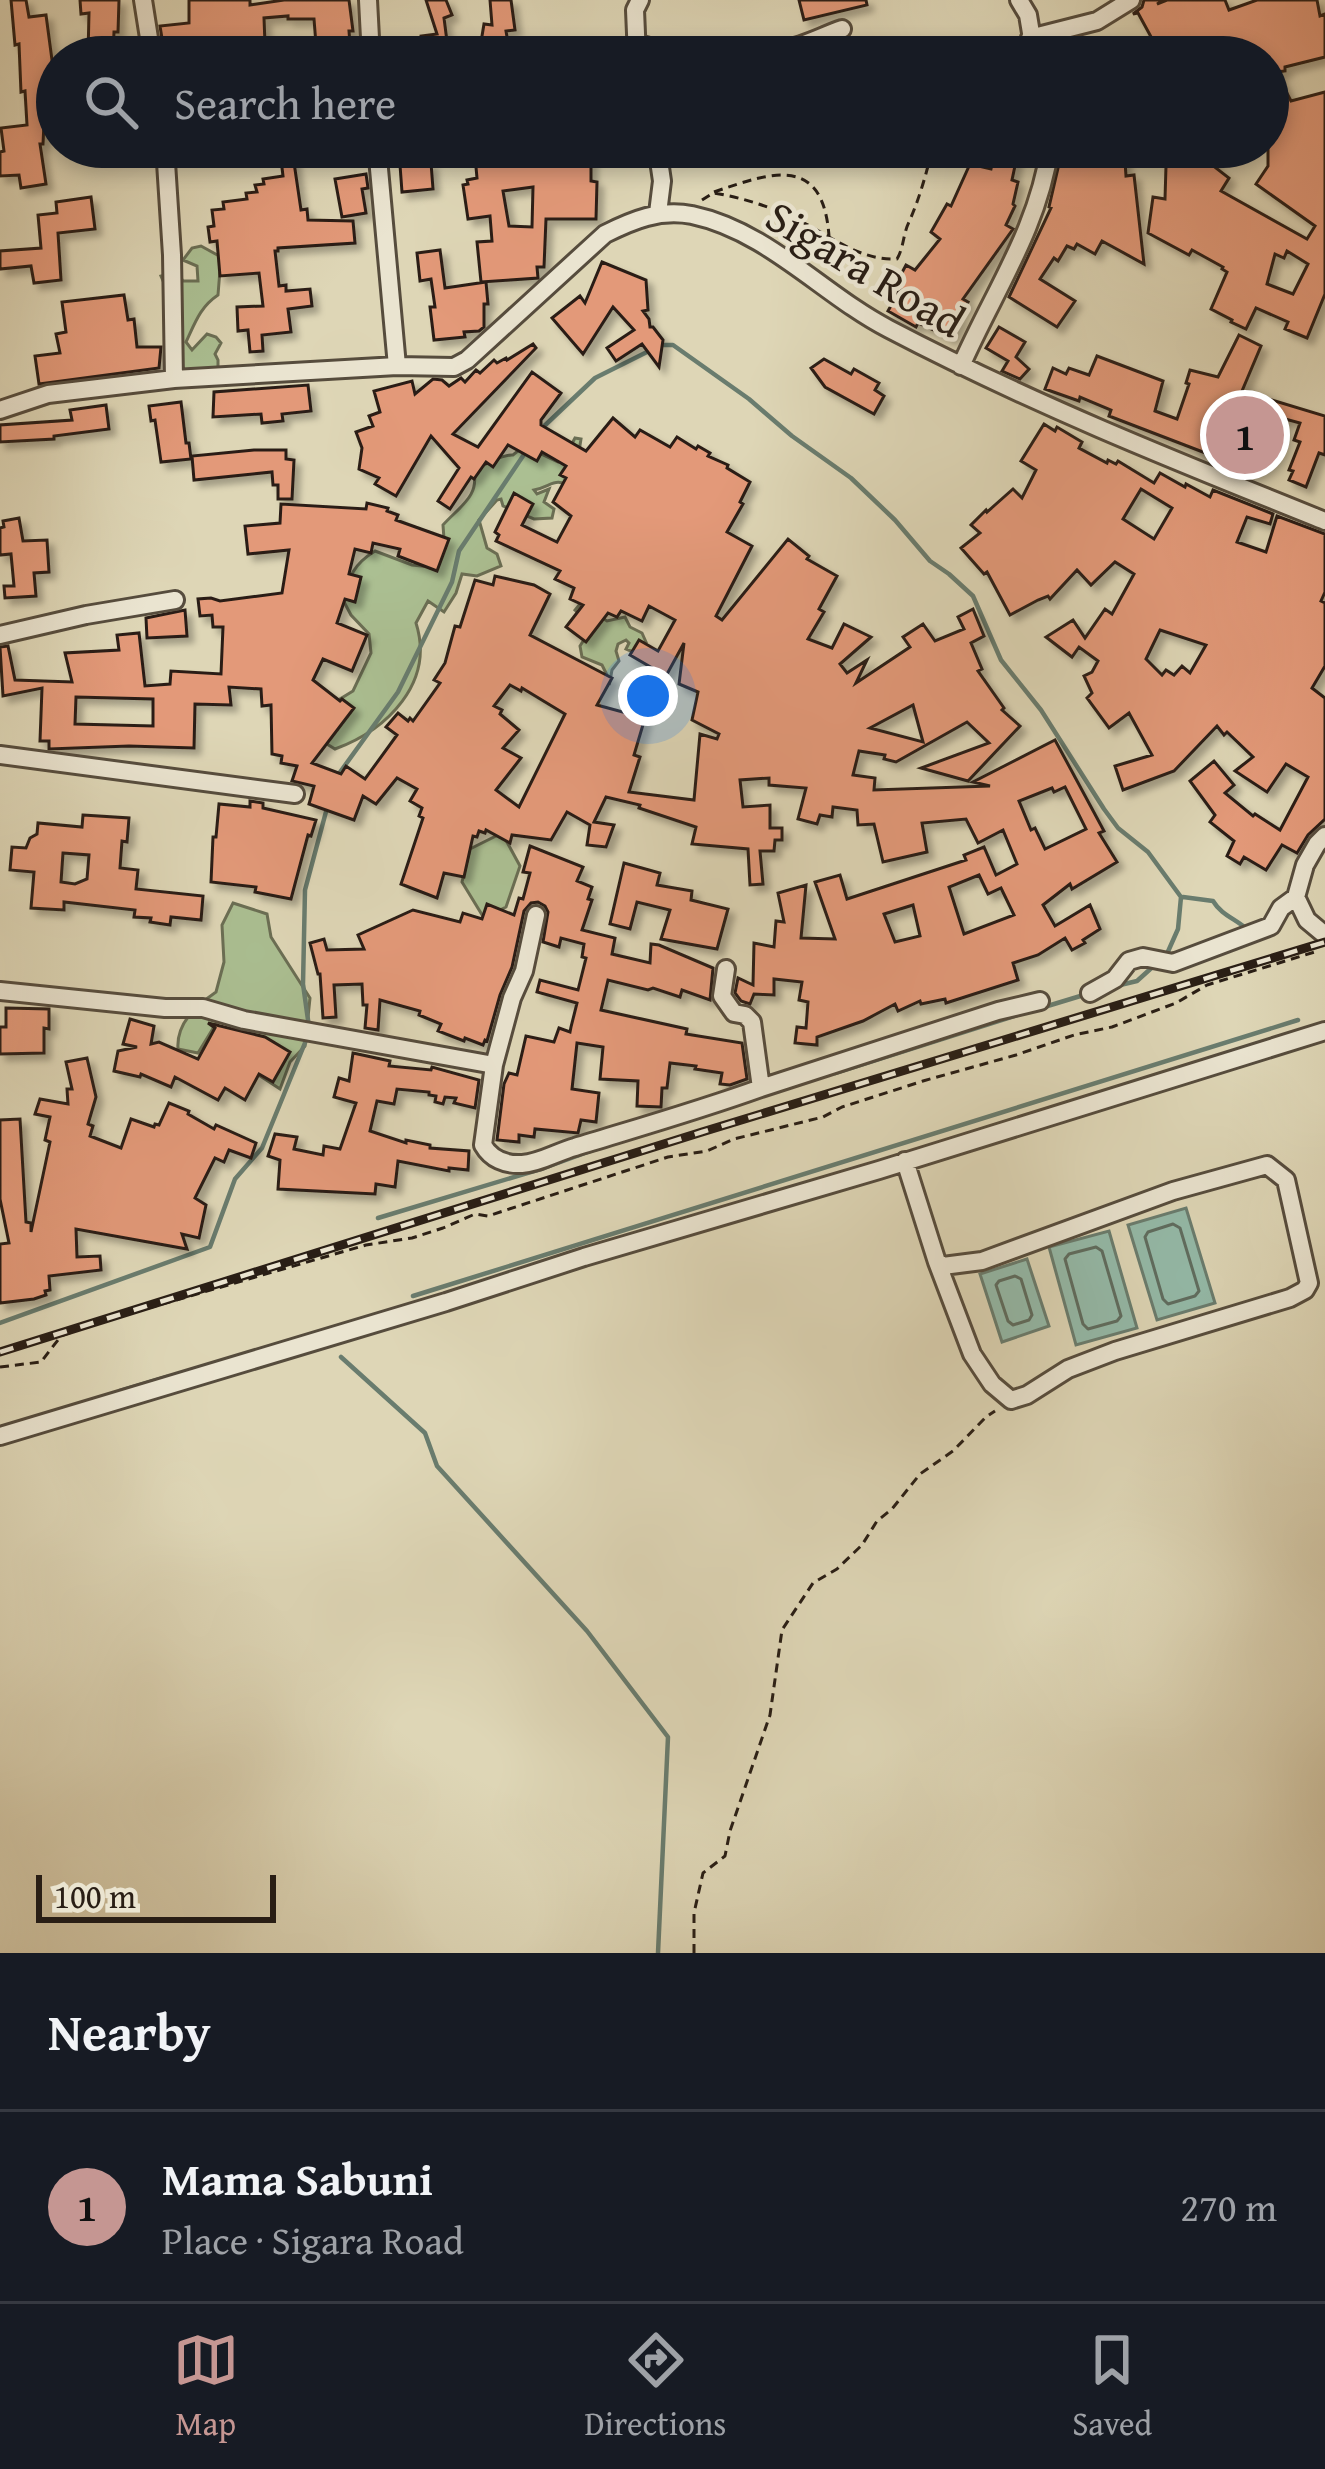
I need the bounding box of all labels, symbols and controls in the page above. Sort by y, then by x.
search box [36,36,1289,168]
icon: search [78,69,144,135]
text: Search here [174,70,396,135]
street label: Sigara Road [754,183,978,353]
pin: 1 [1206,390,1284,480]
your location [618,666,678,726]
scale bar [36,1869,276,1922]
text: 100 m [54,1872,136,1920]
text: Nearby [48,1994,211,2069]
text: Mama Sabuni [162,2146,433,2211]
text: 1 [77,2178,97,2235]
text: 270 m [1180,2178,1277,2235]
text: Place · Sigara Road [162,2211,464,2268]
tab: Map [173,2327,239,2447]
tab: Directions [585,2327,726,2447]
tab: Saved [1072,2327,1152,2447]

